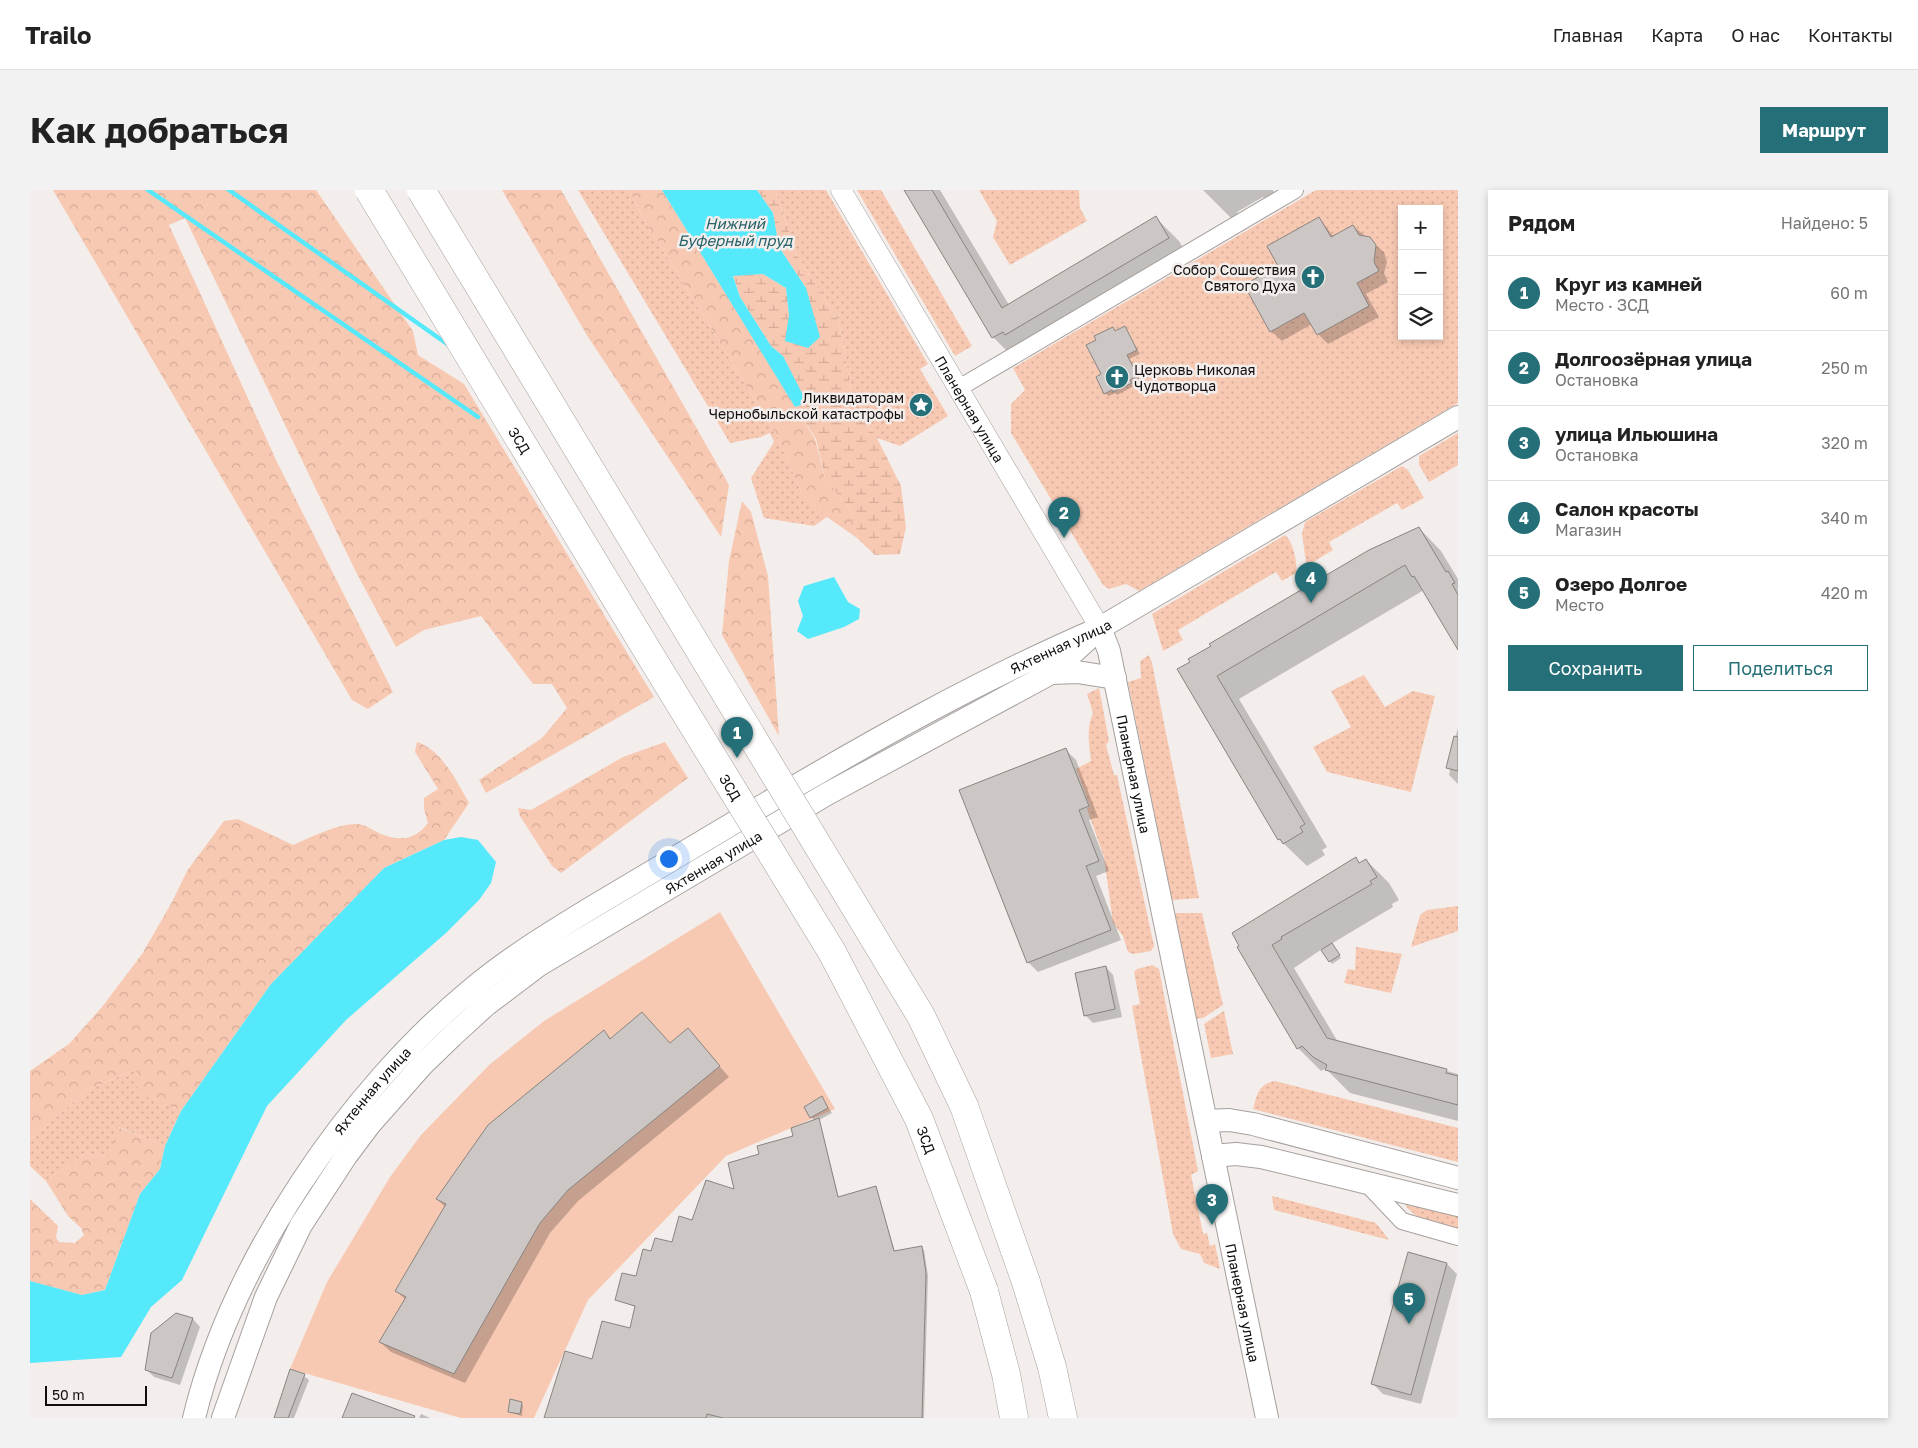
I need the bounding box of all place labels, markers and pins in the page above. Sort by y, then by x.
place label: Собор Сошествия Святого Духа [1173,261,1296,294]
church icon: Собор Сошествия Святого Духа [1300,264,1326,290]
place label: Церковь Николая Чудотворца [1134,361,1256,394]
church icon: Церковь Николая Чудотворца [1104,364,1130,390]
place label: Ликвидаторам Чернобыльской катастрофы [709,389,904,422]
place icon: Ликвидаторам Чернобыльской катастрофы [908,392,934,418]
pin: 2 [1048,497,1080,538]
pin: 4 [1295,562,1327,603]
pin: 1 [721,717,753,758]
pin: 3 [1196,1184,1228,1225]
pin: 5 [1393,1283,1425,1324]

